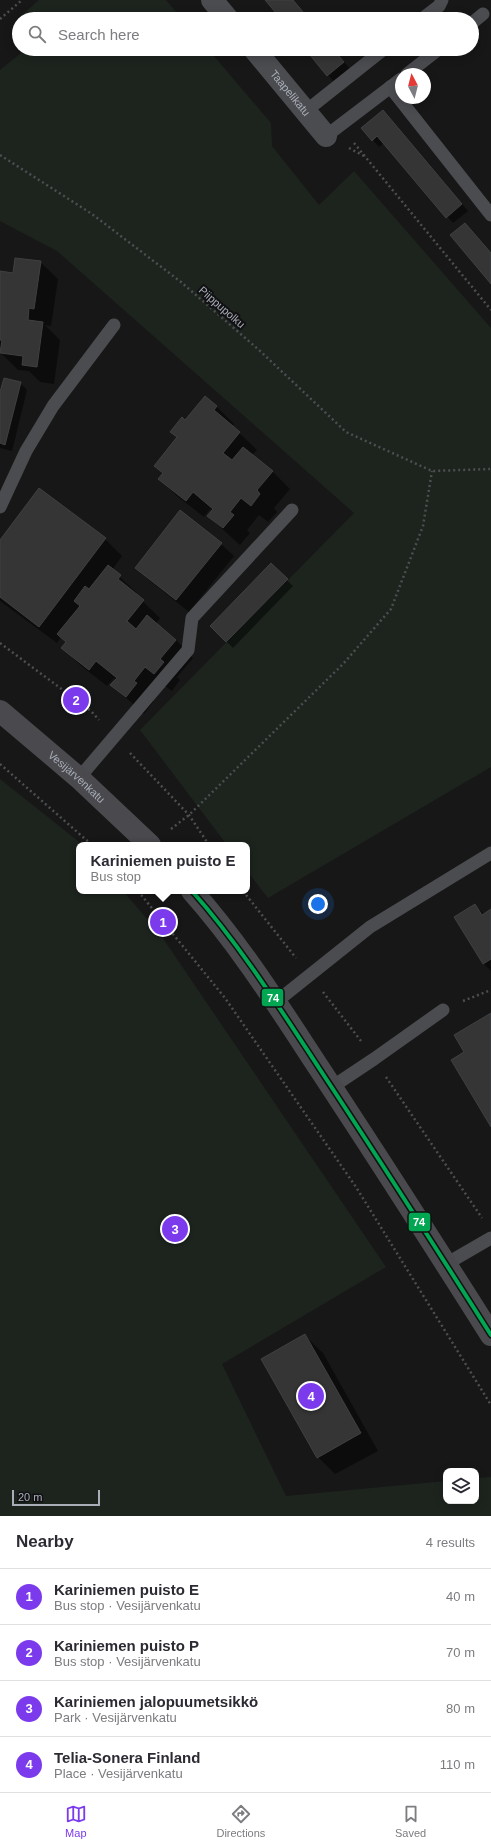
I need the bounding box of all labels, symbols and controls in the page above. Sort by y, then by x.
search box [12,12,479,56]
icon: search [26,23,48,45]
text: Search here [58,26,140,43]
street label: Taapelikatu [268,68,313,118]
north arrow [395,68,431,104]
street label: Piippupolku [197,284,247,330]
pin: 2 [63,685,89,715]
street label: Vesijärvenkatu [46,749,107,805]
popup [76,842,250,894]
text: Kariniemen puisto E [90,852,236,869]
text: Bus stop [90,869,141,884]
your location [308,894,328,914]
pin: 1 [150,907,176,937]
line badge: 74 [261,988,284,1007]
text: 74 [267,992,280,1004]
line badge: 74 [408,1212,431,1232]
pin: 3 [162,1214,188,1244]
text: 74 [413,1216,426,1228]
pin: 4 [298,1381,324,1411]
map controls [443,1468,479,1504]
button: layers [443,1468,479,1504]
scale bar [12,1488,100,1507]
text: 20 m [18,1491,42,1503]
text: Nearby [16,1532,74,1551]
text: 4 results [426,1535,475,1550]
text: Kariniemen puisto E [54,1581,199,1598]
text: 1 [25,1589,33,1604]
text: 40 m [446,1589,475,1604]
text: Bus stop · Vesijärvenkatu [54,1598,201,1613]
text: Kariniemen puisto P [54,1637,199,1654]
text: 2 [25,1645,33,1660]
text: 70 m [446,1645,475,1660]
text: Bus stop · Vesijärvenkatu [54,1654,201,1669]
text: Kariniemen jalopuumetsikkö [54,1693,258,1710]
text: 3 [25,1701,33,1716]
text: 80 m [446,1701,475,1716]
text: Park · Vesijärvenkatu [54,1710,177,1725]
text: Telia-Sonera Finland [54,1749,200,1766]
text: 4 [25,1757,33,1772]
text: 110 m [440,1757,475,1772]
text: Place · Vesijärvenkatu [54,1766,183,1781]
tab: Map [65,1803,87,1839]
tab: Directions [216,1803,265,1839]
tab: Saved [395,1803,426,1839]

